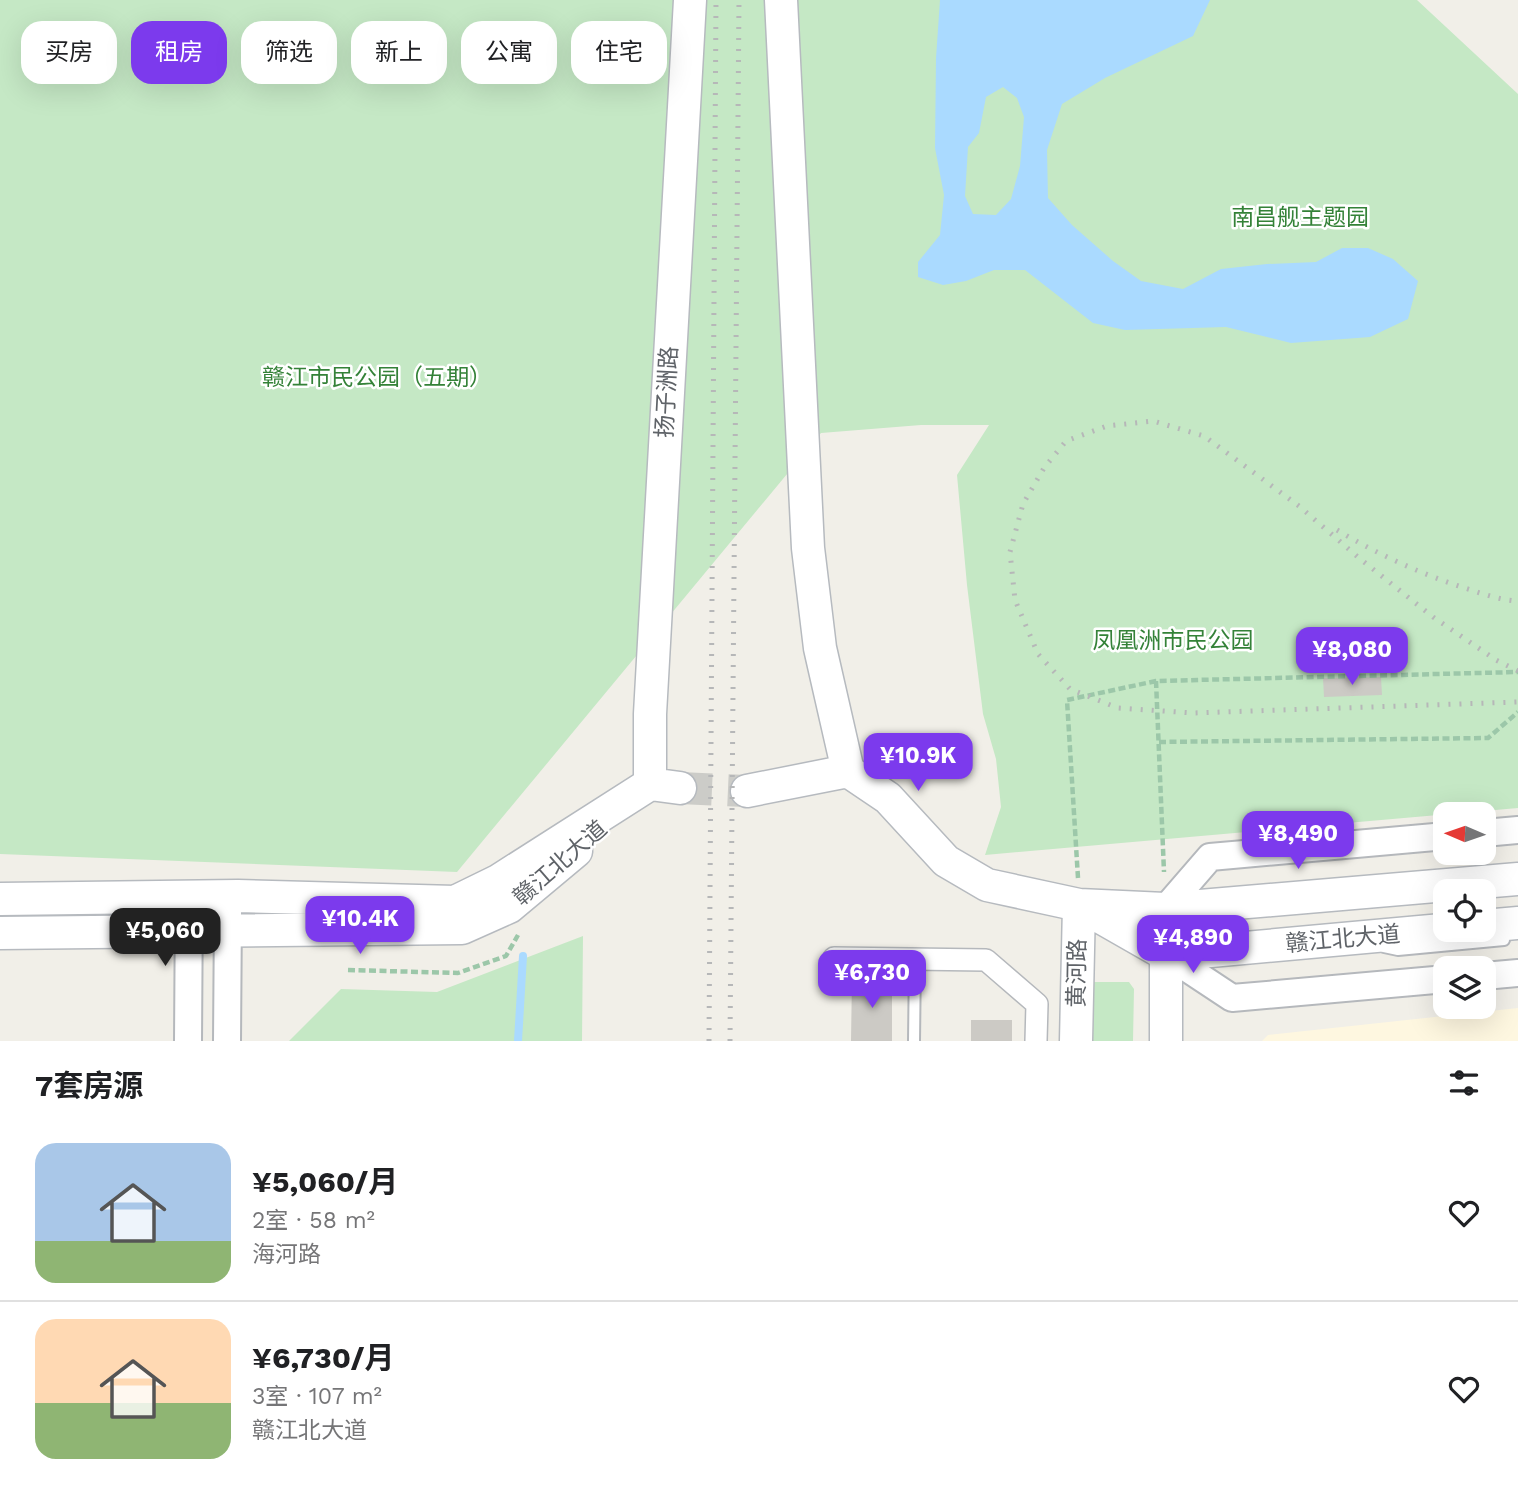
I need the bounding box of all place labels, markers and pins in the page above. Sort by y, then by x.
pin: ¥8,080 [1295,628,1409,687]
pin: ¥10.9K [861,734,975,793]
pin: ¥8,490 [1241,812,1355,871]
pin: ¥10.4K [303,897,417,956]
pin: ¥5,060 [108,908,222,968]
pin: ¥4,890 [1136,916,1250,975]
pin: ¥6,730 [815,950,929,1010]

